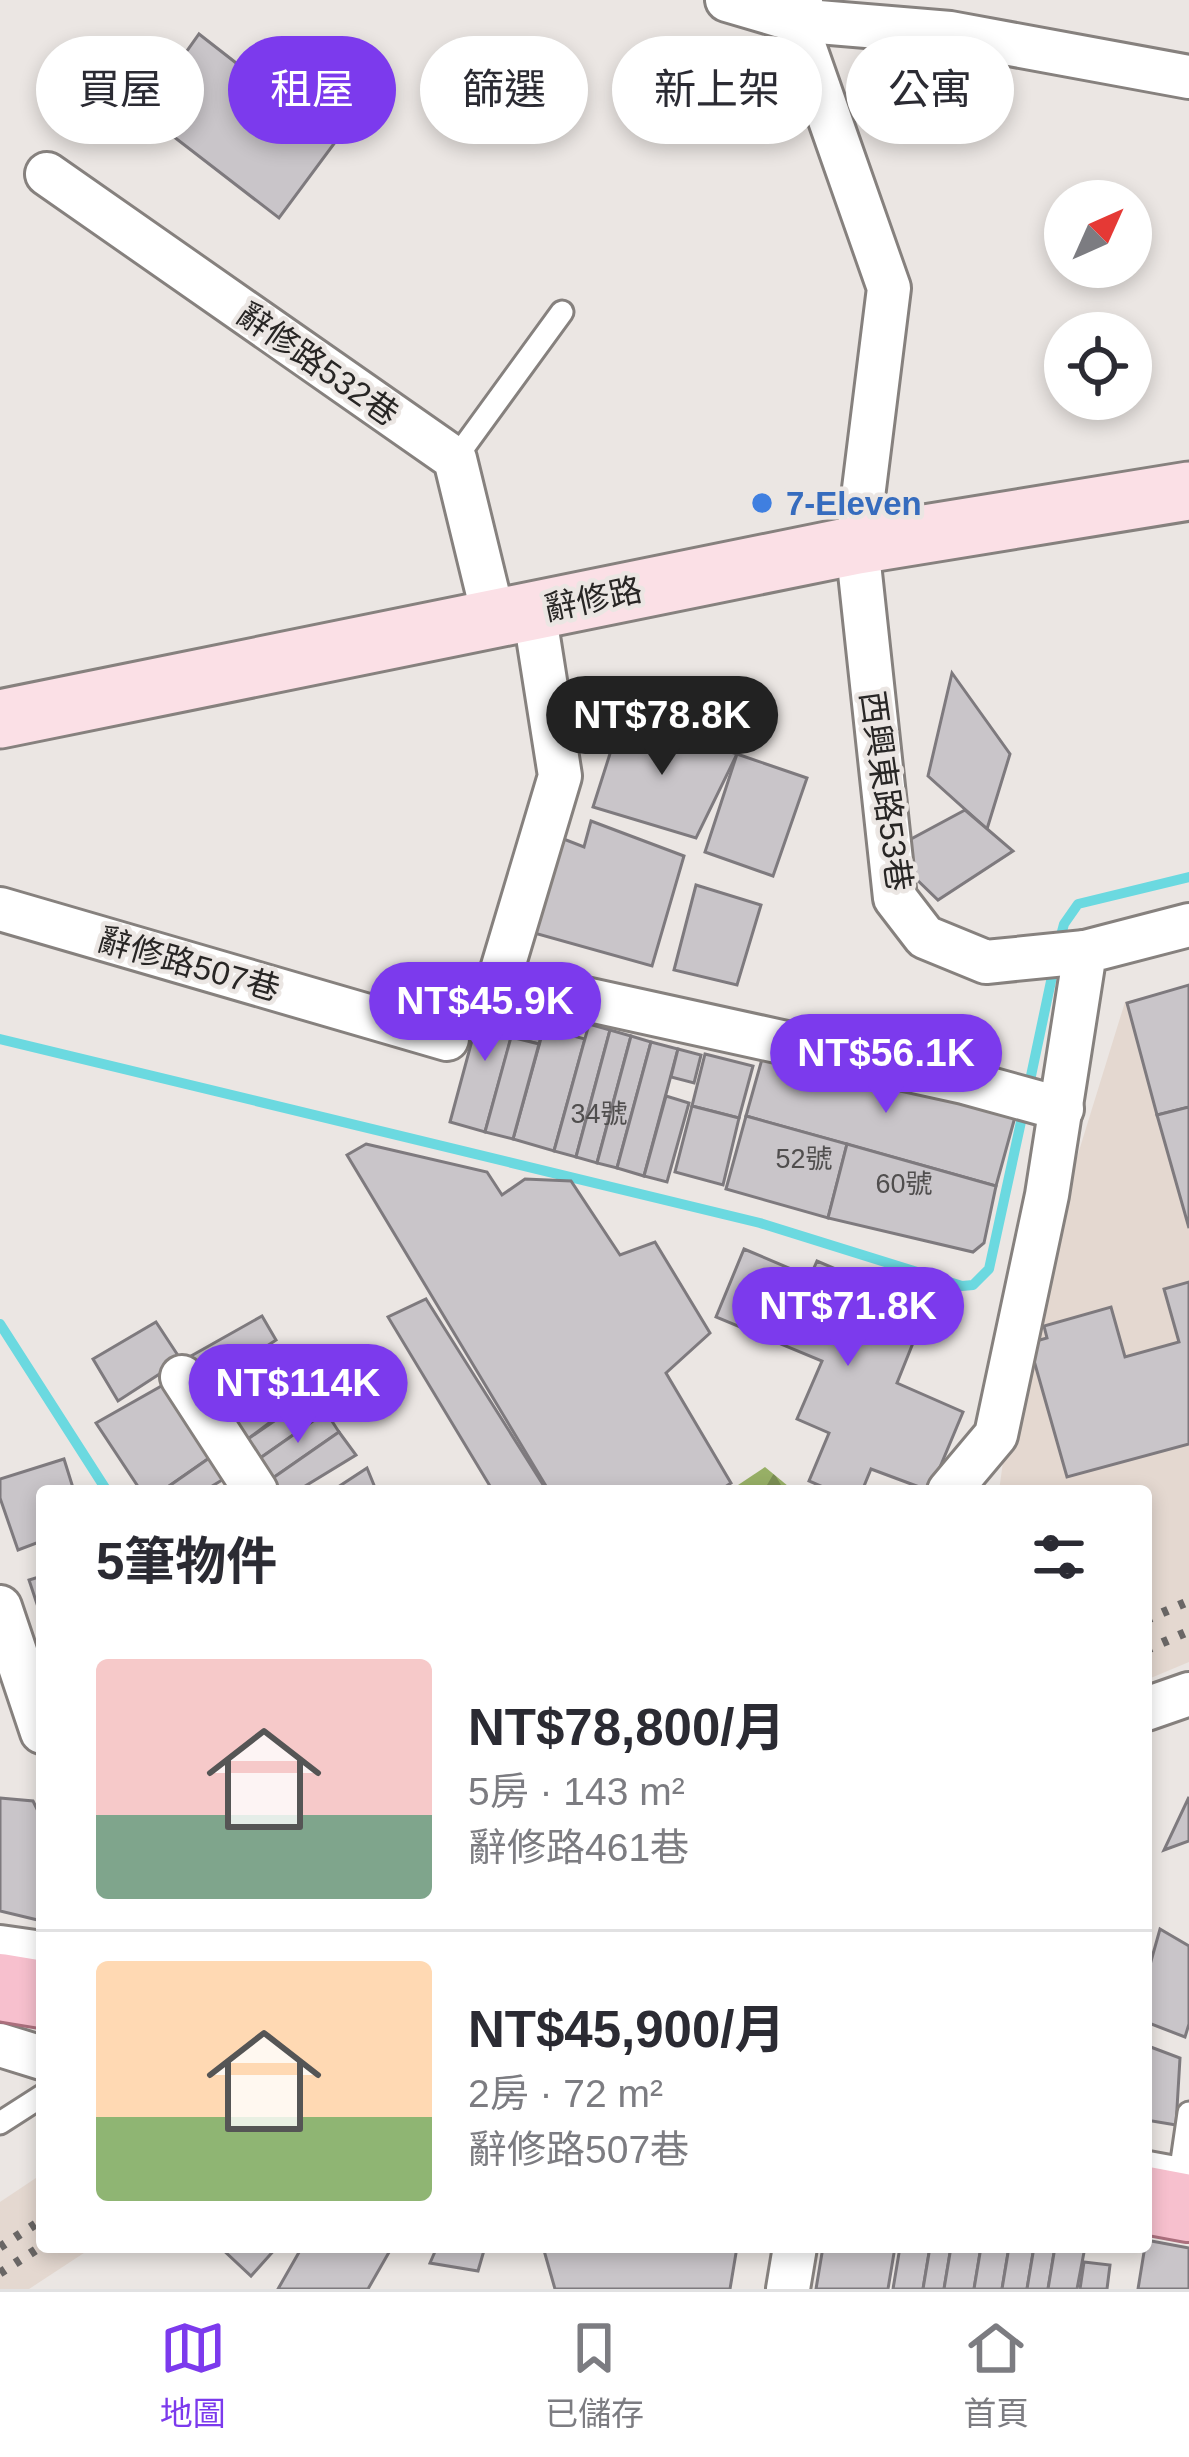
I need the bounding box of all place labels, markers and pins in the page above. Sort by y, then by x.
place label: 7-Eleven [786,485,922,522]
marker: 7-Eleven [749,490,775,516]
pin: NT$78.8K [538,676,786,778]
pin: NT$45.9K [361,962,609,1064]
pin: NT$56.1K [762,1014,1010,1116]
pin: NT$71.8K [724,1267,972,1369]
pin: NT$114K [187,1344,409,1446]

